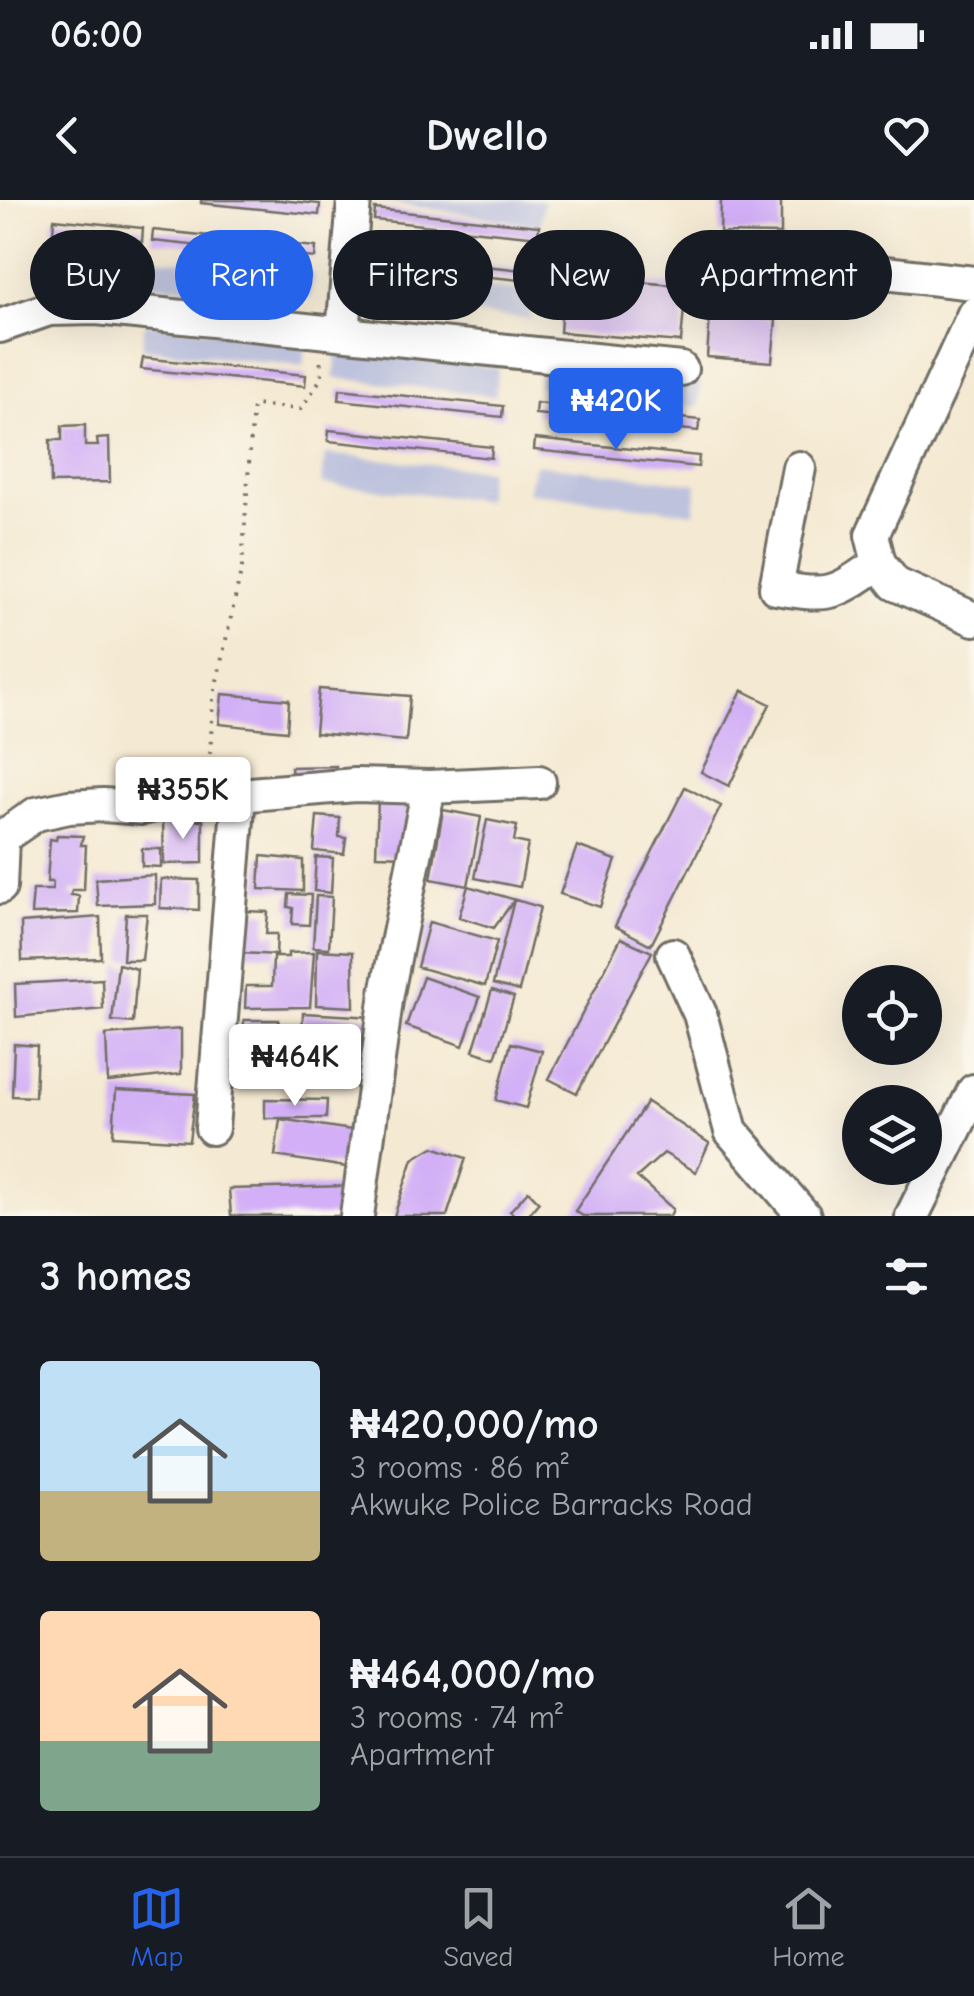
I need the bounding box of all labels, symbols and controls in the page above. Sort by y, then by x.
text: 06:00 [50,13,143,57]
icon: back [40,108,95,163]
icon: heart [879,108,934,163]
text: Dwello [426,109,548,161]
chip: Buy [30,230,155,320]
chip: Rent [175,230,313,320]
chip: Filters [333,230,493,320]
chip: New [513,230,645,320]
chip: Apartment [665,230,892,320]
pin: ₦420K [546,368,686,453]
text: ₦420K [571,382,661,419]
pin: ₦355K [113,757,253,842]
text: ₦355K [138,771,228,808]
map controls [842,965,942,1185]
button: locate [842,965,942,1065]
pin: ₦464K [225,1024,365,1109]
text: ₦464K [251,1038,339,1075]
button: layers [842,1085,942,1185]
icon: filters [879,1249,934,1304]
text: 3 homes [40,1252,191,1301]
text: ₦420,000/mo [350,1400,599,1449]
icon: home [120,1401,240,1521]
text: 3 rooms · 86 m² [350,1449,569,1486]
text: Akwuke Police Barracks Road [350,1486,753,1523]
text: ₦464,000/mo [350,1650,595,1699]
icon: home [120,1651,240,1771]
text: 3 rooms · 74 m² [350,1699,563,1736]
text: Apartment [350,1736,493,1773]
tab: Map [129,1881,184,1973]
tab: Saved [443,1881,513,1973]
tab: Home [772,1881,845,1973]

